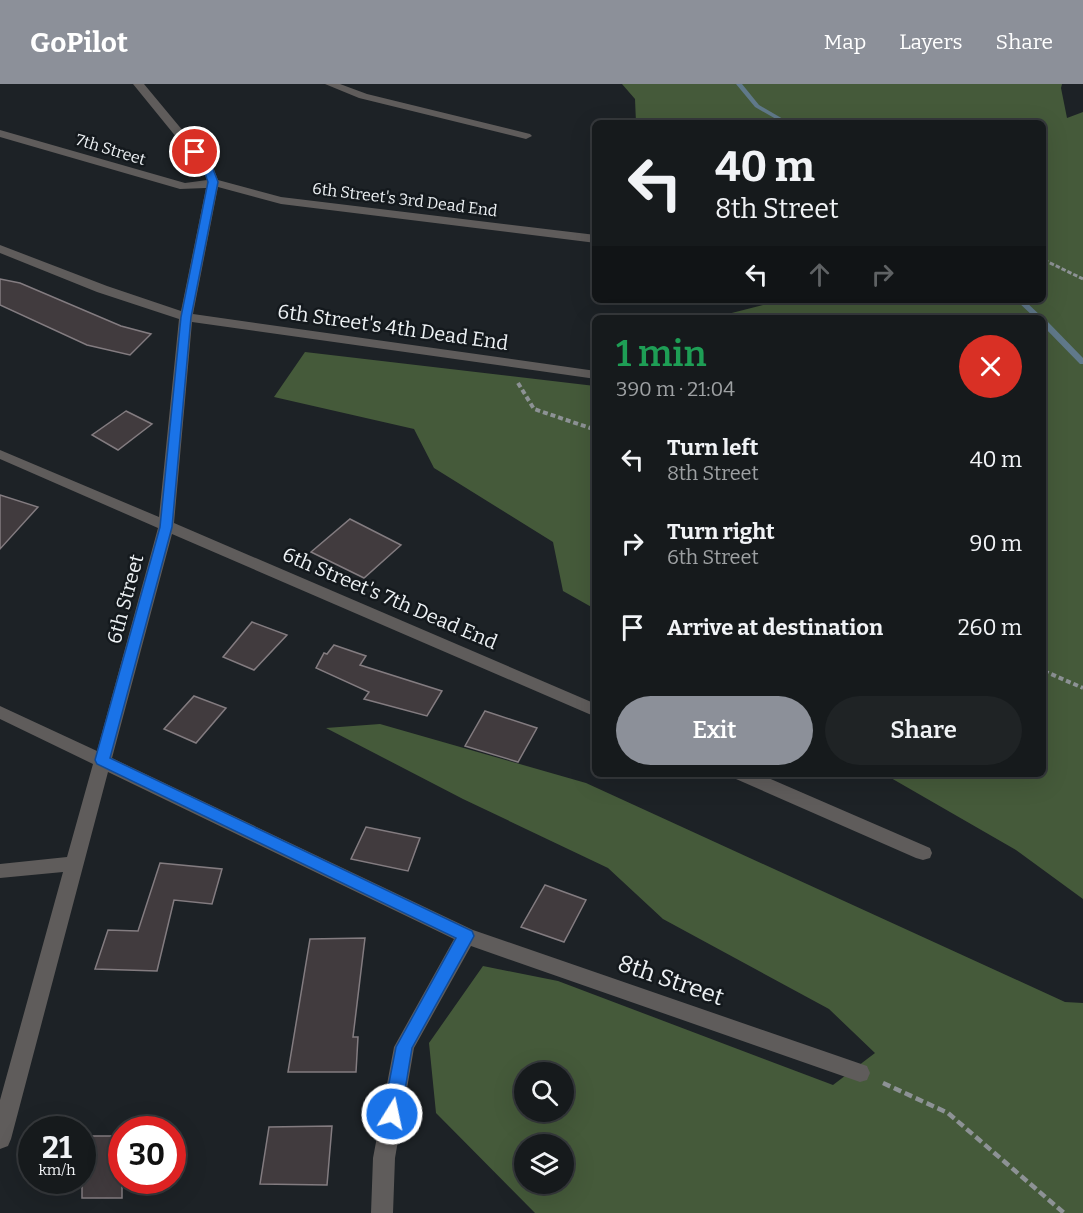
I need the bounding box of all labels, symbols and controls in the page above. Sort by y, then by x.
text: GoPilot [30,26,128,59]
text: Map [824,29,866,55]
text: Layers [899,29,963,55]
text: Share [996,29,1053,55]
pin [169,126,220,177]
street label: 7th Street [74,130,148,169]
icon: arrive [178,135,211,168]
text: 40 m [715,142,815,192]
icon: left [616,144,694,222]
street label: 6th Street's 3rd Dead End [311,179,499,220]
text: 8th Street [715,193,839,225]
icon: left [740,258,773,291]
icon: ahead [803,258,836,291]
icon: right [866,258,899,291]
street label: 6th Street's 4th Dead End [276,299,510,355]
text: 1 min [616,332,707,376]
button: close [959,335,1022,398]
text: 390 m · 21:04 [616,377,735,401]
text: Turn left [667,434,759,461]
icon: left [616,443,649,476]
text: 40 m [970,446,1022,473]
text: 8th Street [667,461,759,485]
text: Turn right [667,518,775,545]
icon: right [616,527,649,560]
text: 90 m [970,530,1022,557]
street label: 6th Street's 7th Dead End [279,542,501,654]
text: 6th Street [667,545,759,569]
street label: 6th Street [102,552,148,646]
icon: arrive [616,611,649,644]
text: Arrive at destination [667,614,883,641]
text: 260 m [958,614,1022,641]
button: Exit [616,696,813,765]
button: Share [825,696,1022,765]
street label: 8th Street [614,949,728,1011]
map controls [514,1062,574,1194]
button: search [514,1062,574,1122]
position arrow [360,1082,424,1146]
speed limit sign: 30 [108,1116,186,1194]
text: 21 [42,1130,72,1166]
button: layers [514,1134,574,1194]
text: km/h [38,1161,76,1179]

